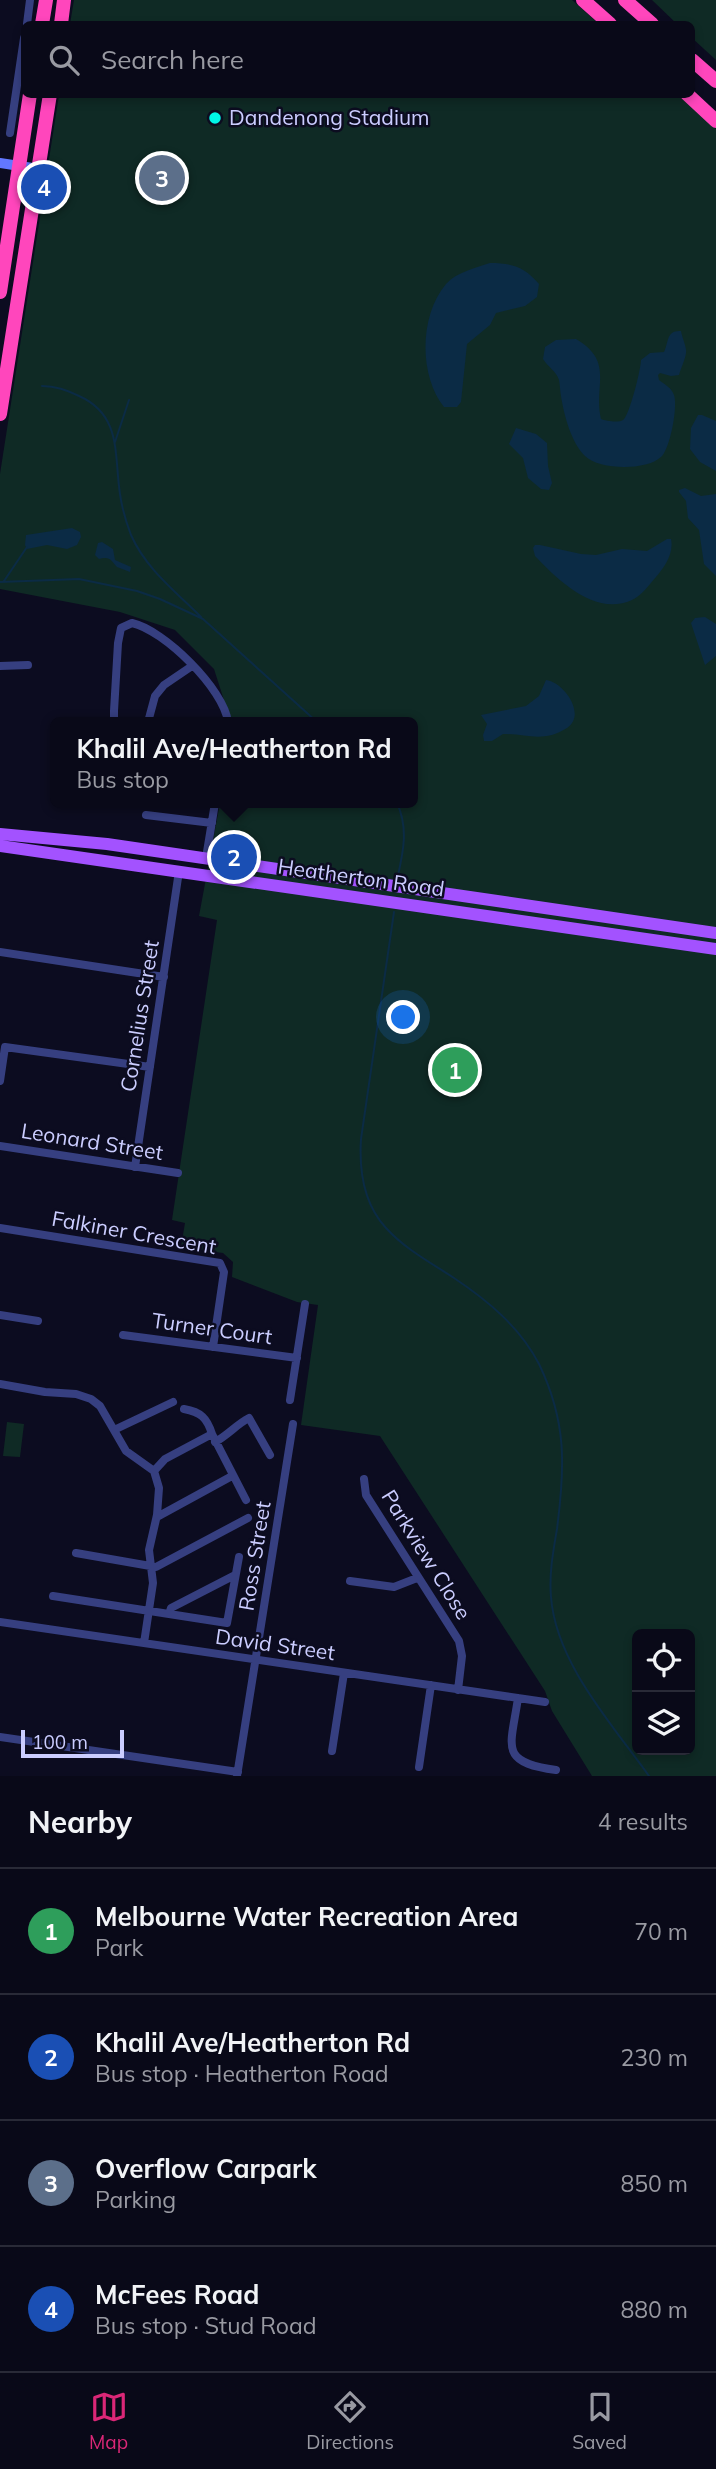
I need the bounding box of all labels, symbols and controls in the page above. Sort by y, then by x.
search box [21,21,695,98]
icon: search [45,41,83,79]
text: Search here [101,43,244,76]
place label: Dandenong Stadium [229,104,430,130]
marker: Dandenong Stadium [207,110,223,126]
pin: 3 [139,152,185,204]
pin: 4 [21,161,67,213]
popup [50,717,418,808]
text: Khalil Ave/Heatherton Rd [76,732,392,765]
text: Bus stop [76,765,169,794]
pin: 2 [211,831,257,883]
street label: Heatherton Road [276,852,446,902]
street label: Cornelius Street [114,938,164,1093]
your location [386,1000,420,1034]
pin: 1 [432,1044,478,1096]
street label: Leonard Street [19,1117,165,1165]
street label: Falkiner Crescent [50,1205,218,1259]
street label: Turner Court [150,1307,274,1349]
street label: Parkview Close [377,1485,477,1624]
street label: Ross Street [233,1499,276,1613]
street label: David Street [214,1623,337,1665]
map controls [632,1629,695,1755]
button: locate [632,1629,695,1692]
button: layers [632,1692,695,1755]
scale bar [21,1727,124,1759]
text: 100 m [32,1730,88,1754]
text: Nearby [28,1803,132,1841]
text: 4 results [598,1807,688,1836]
text: Melbourne Water Recreation Area [95,1900,518,1933]
text: 1 [44,1917,58,1946]
text: 70 m [634,1917,688,1946]
text: Park [95,1933,143,1962]
text: Khalil Ave/Heatherton Rd [95,2026,410,2059]
text: 2 [44,2043,58,2072]
text: 230 m [620,2043,688,2072]
text: Bus stop · Heatherton Road [95,2059,389,2088]
text: Overflow Carpark [95,2152,317,2185]
text: 3 [44,2169,58,2198]
text: 850 m [620,2169,688,2198]
text: Parking [95,2185,176,2214]
text: McFees Road [95,2278,259,2311]
text: 4 [44,2295,58,2324]
text: 880 m [620,2295,688,2324]
text: Bus stop · Stud Road [95,2311,317,2340]
tab: Map [89,2388,128,2454]
tab: Directions [306,2388,394,2454]
tab: Saved [572,2388,627,2454]

